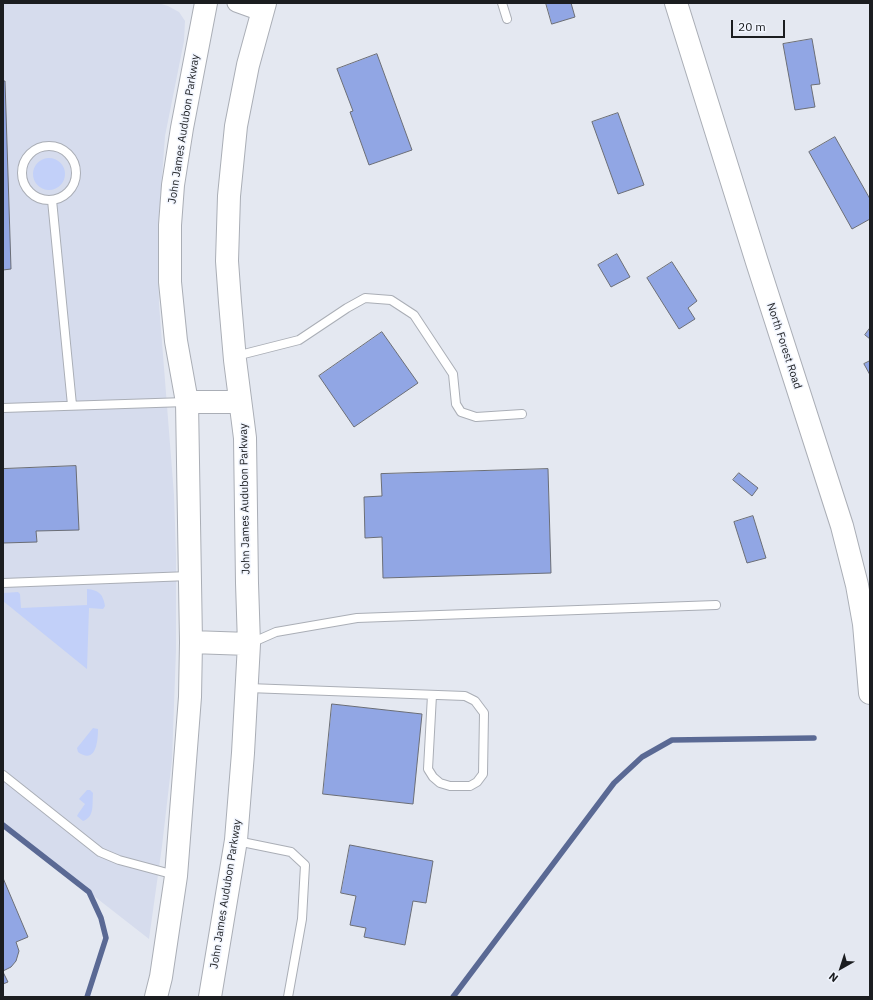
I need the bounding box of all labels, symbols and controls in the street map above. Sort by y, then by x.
scale bar [733,12,787,38]
text: 20 m [738,19,766,34]
street label: John James Audubon Parkway [166,53,202,205]
street label: North Forest Road [764,301,804,391]
street label: John James Audubon Parkway [237,423,253,575]
street label: John James Audubon Parkway [208,818,244,970]
north arrow [821,948,861,988]
text: N [826,969,841,985]

